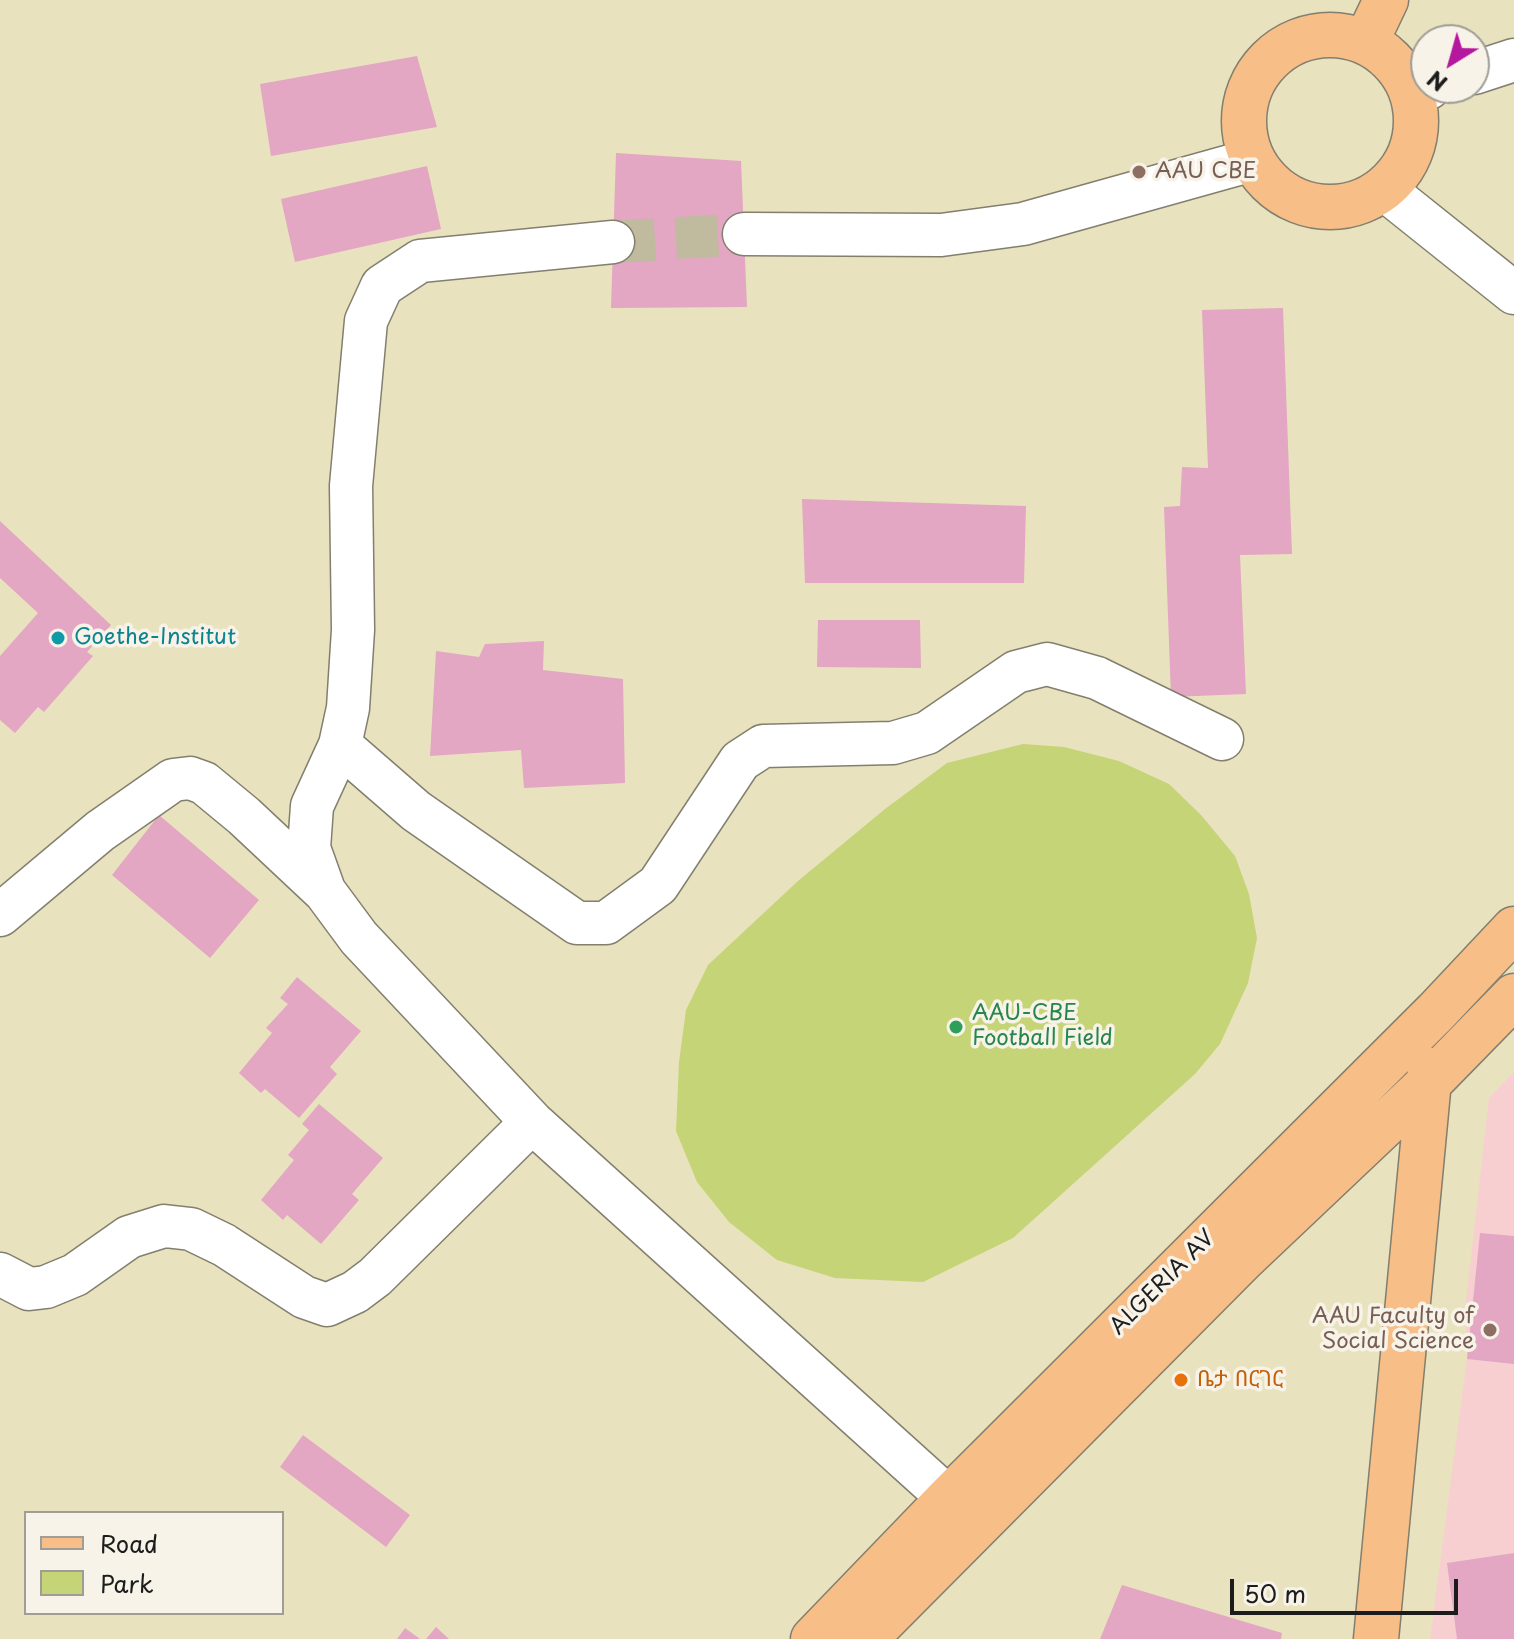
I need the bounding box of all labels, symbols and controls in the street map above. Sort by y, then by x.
north arrow [1410,24,1490,104]
text: N [1420,64,1453,100]
place label: AAU CBE [1155,159,1256,185]
marker: AAU CBE [1130,163,1148,181]
place label: Goethe-Institut [74,625,236,651]
marker: Goethe-Institut [49,629,67,647]
place label: AAU-CBE Football Field [972,1001,1113,1052]
marker: AAU-CBE Football Field [947,1018,965,1036]
street label: ALGERIA AV [1105,1225,1221,1341]
place label: AAU Faculty of Social Science [1312,1304,1474,1356]
marker: AAU Faculty of Social Science [1481,1321,1499,1339]
place label: ቤታ በርገር [1197,1367,1283,1393]
marker: ቤታ በርገር [1172,1371,1190,1389]
legend [24,1511,284,1615]
text: Road [100,1525,158,1561]
scale bar [1234,1563,1462,1613]
text: Park [100,1565,154,1601]
text: 50 m [1244,1575,1306,1611]

